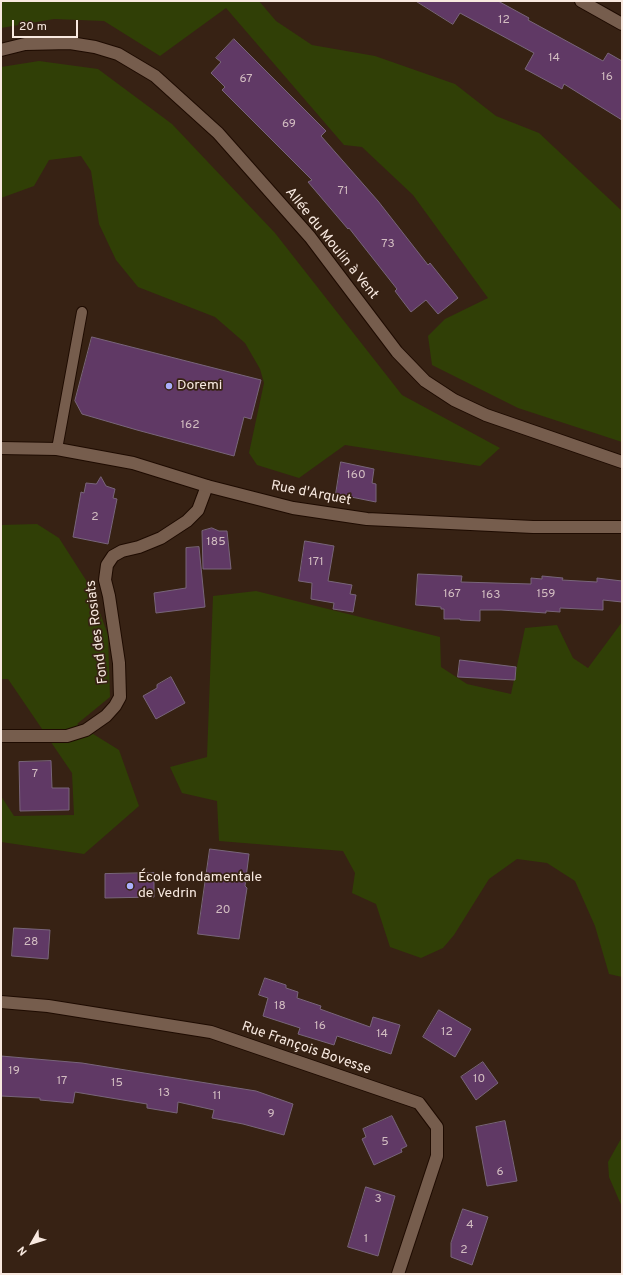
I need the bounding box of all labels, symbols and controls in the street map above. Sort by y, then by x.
scale bar [14,12,80,38]
house number: 12 [498,14,510,28]
text: 20 m [19,19,47,35]
house number: 14 [548,52,560,66]
house number: 16 [601,71,613,85]
house number: 67 [239,73,253,87]
house number: 69 [282,118,296,132]
street label: Allée du Moulin à Vent [281,185,381,303]
house number: 71 [338,185,348,199]
house number: 73 [381,238,395,252]
place label: Doremi [177,378,222,394]
marker: Doremi [164,381,174,391]
house number: 162 [181,419,199,433]
house number: 160 [346,469,366,483]
street label: Rue d'Arquet [269,478,353,510]
house number: 2 [91,511,99,525]
house number: 185 [206,536,226,550]
house number: 171 [308,556,324,570]
street label: Fond des Rosiats [83,579,113,685]
house number: 167 [443,588,461,602]
house number: 159 [537,588,555,602]
house number: 163 [482,589,500,603]
house number: 7 [32,768,38,782]
place label: École fondamentale de Vedrin [138,870,262,902]
marker: École fondamentale de Vedrin [125,881,135,891]
house number: 20 [215,904,231,918]
house number: 28 [24,936,38,950]
house number: 18 [274,1000,286,1014]
street label: Rue François Bovesse [239,1019,373,1079]
house number: 16 [314,1020,326,1034]
house number: 12 [441,1026,453,1040]
house number: 14 [376,1028,388,1042]
house number: 19 [8,1065,20,1079]
house number: 10 [473,1073,485,1087]
house number: 17 [57,1075,67,1089]
house number: 15 [111,1077,123,1091]
house number: 13 [158,1087,170,1101]
house number: 11 [213,1090,221,1104]
house number: 9 [267,1108,275,1122]
house number: 5 [381,1136,389,1150]
house number: 6 [496,1166,504,1180]
house number: 3 [374,1193,382,1207]
house number: 4 [466,1219,474,1233]
north arrow [12,1223,52,1263]
house number: 1 [364,1233,368,1247]
text: N [15,1243,31,1258]
house number: 2 [460,1244,468,1258]

